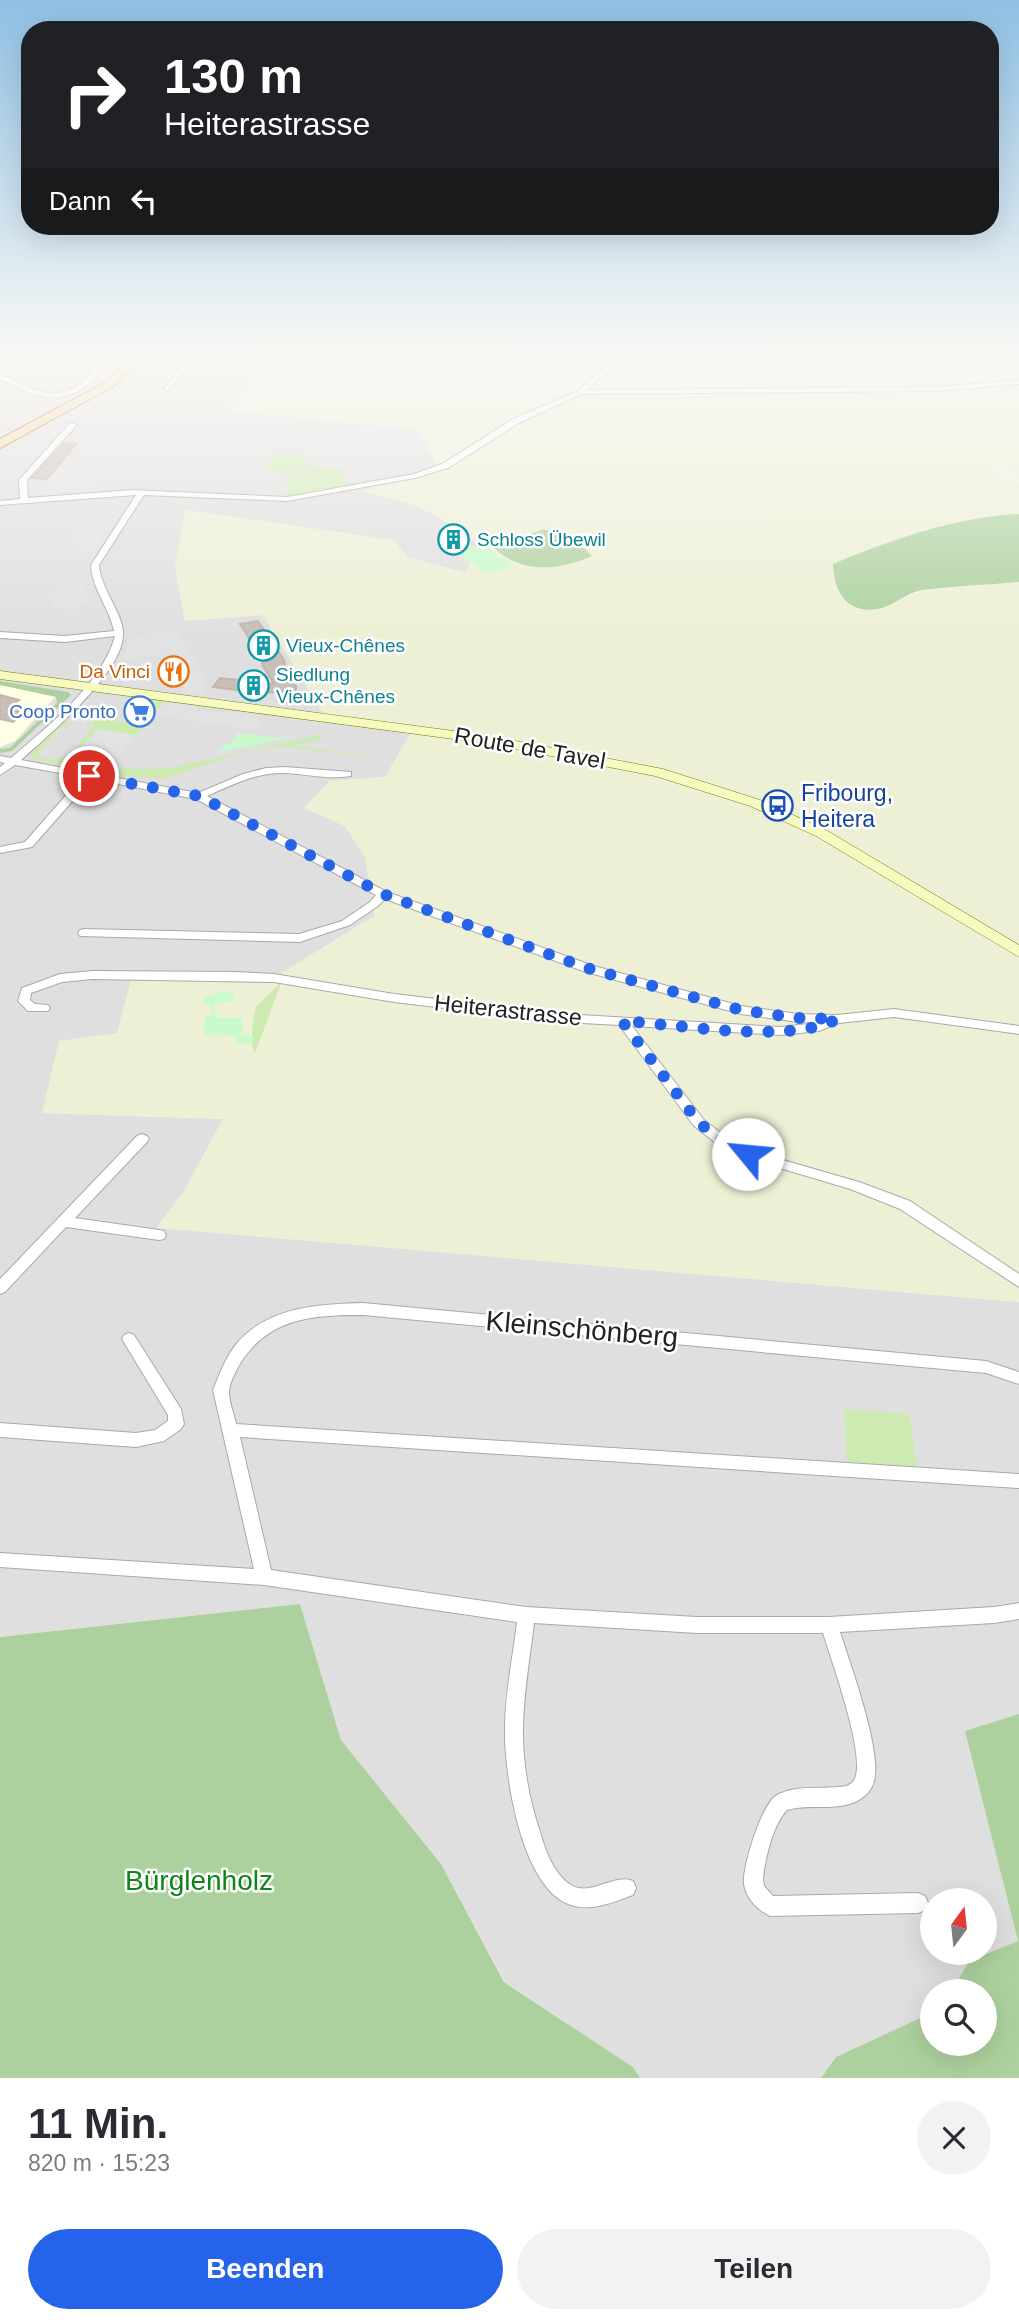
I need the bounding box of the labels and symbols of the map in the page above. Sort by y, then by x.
building icon: Schloss Übewil [437,522,471,556]
place label: Schloss Übewil [477,529,606,550]
building icon: Vieux-Chênes [246,628,280,662]
place label: Vieux-Chênes [286,635,405,656]
restaurant icon: Da Vinci [156,654,190,688]
place label: Da Vinci [80,661,150,682]
place label: Siedlung Vieux-Chênes [276,664,395,707]
building icon: Siedlung Vieux-Chênes [236,668,270,702]
supermarket icon: Coop Pronto [122,694,156,728]
place label: Coop Pronto [9,701,116,722]
street label: Route de Tavel [452,722,608,774]
pin [59,746,119,806]
place label: Fribourg, Heitera [801,780,893,832]
bus stop icon: Fribourg, Heitera [761,789,795,823]
street label: Heiterastrasse [433,989,583,1031]
position arrow [711,1117,785,1191]
street label: Kleinschönberg [485,1305,679,1353]
park label: Bürglenholz [125,1865,273,1896]
north arrow [920,1888,998,1965]

